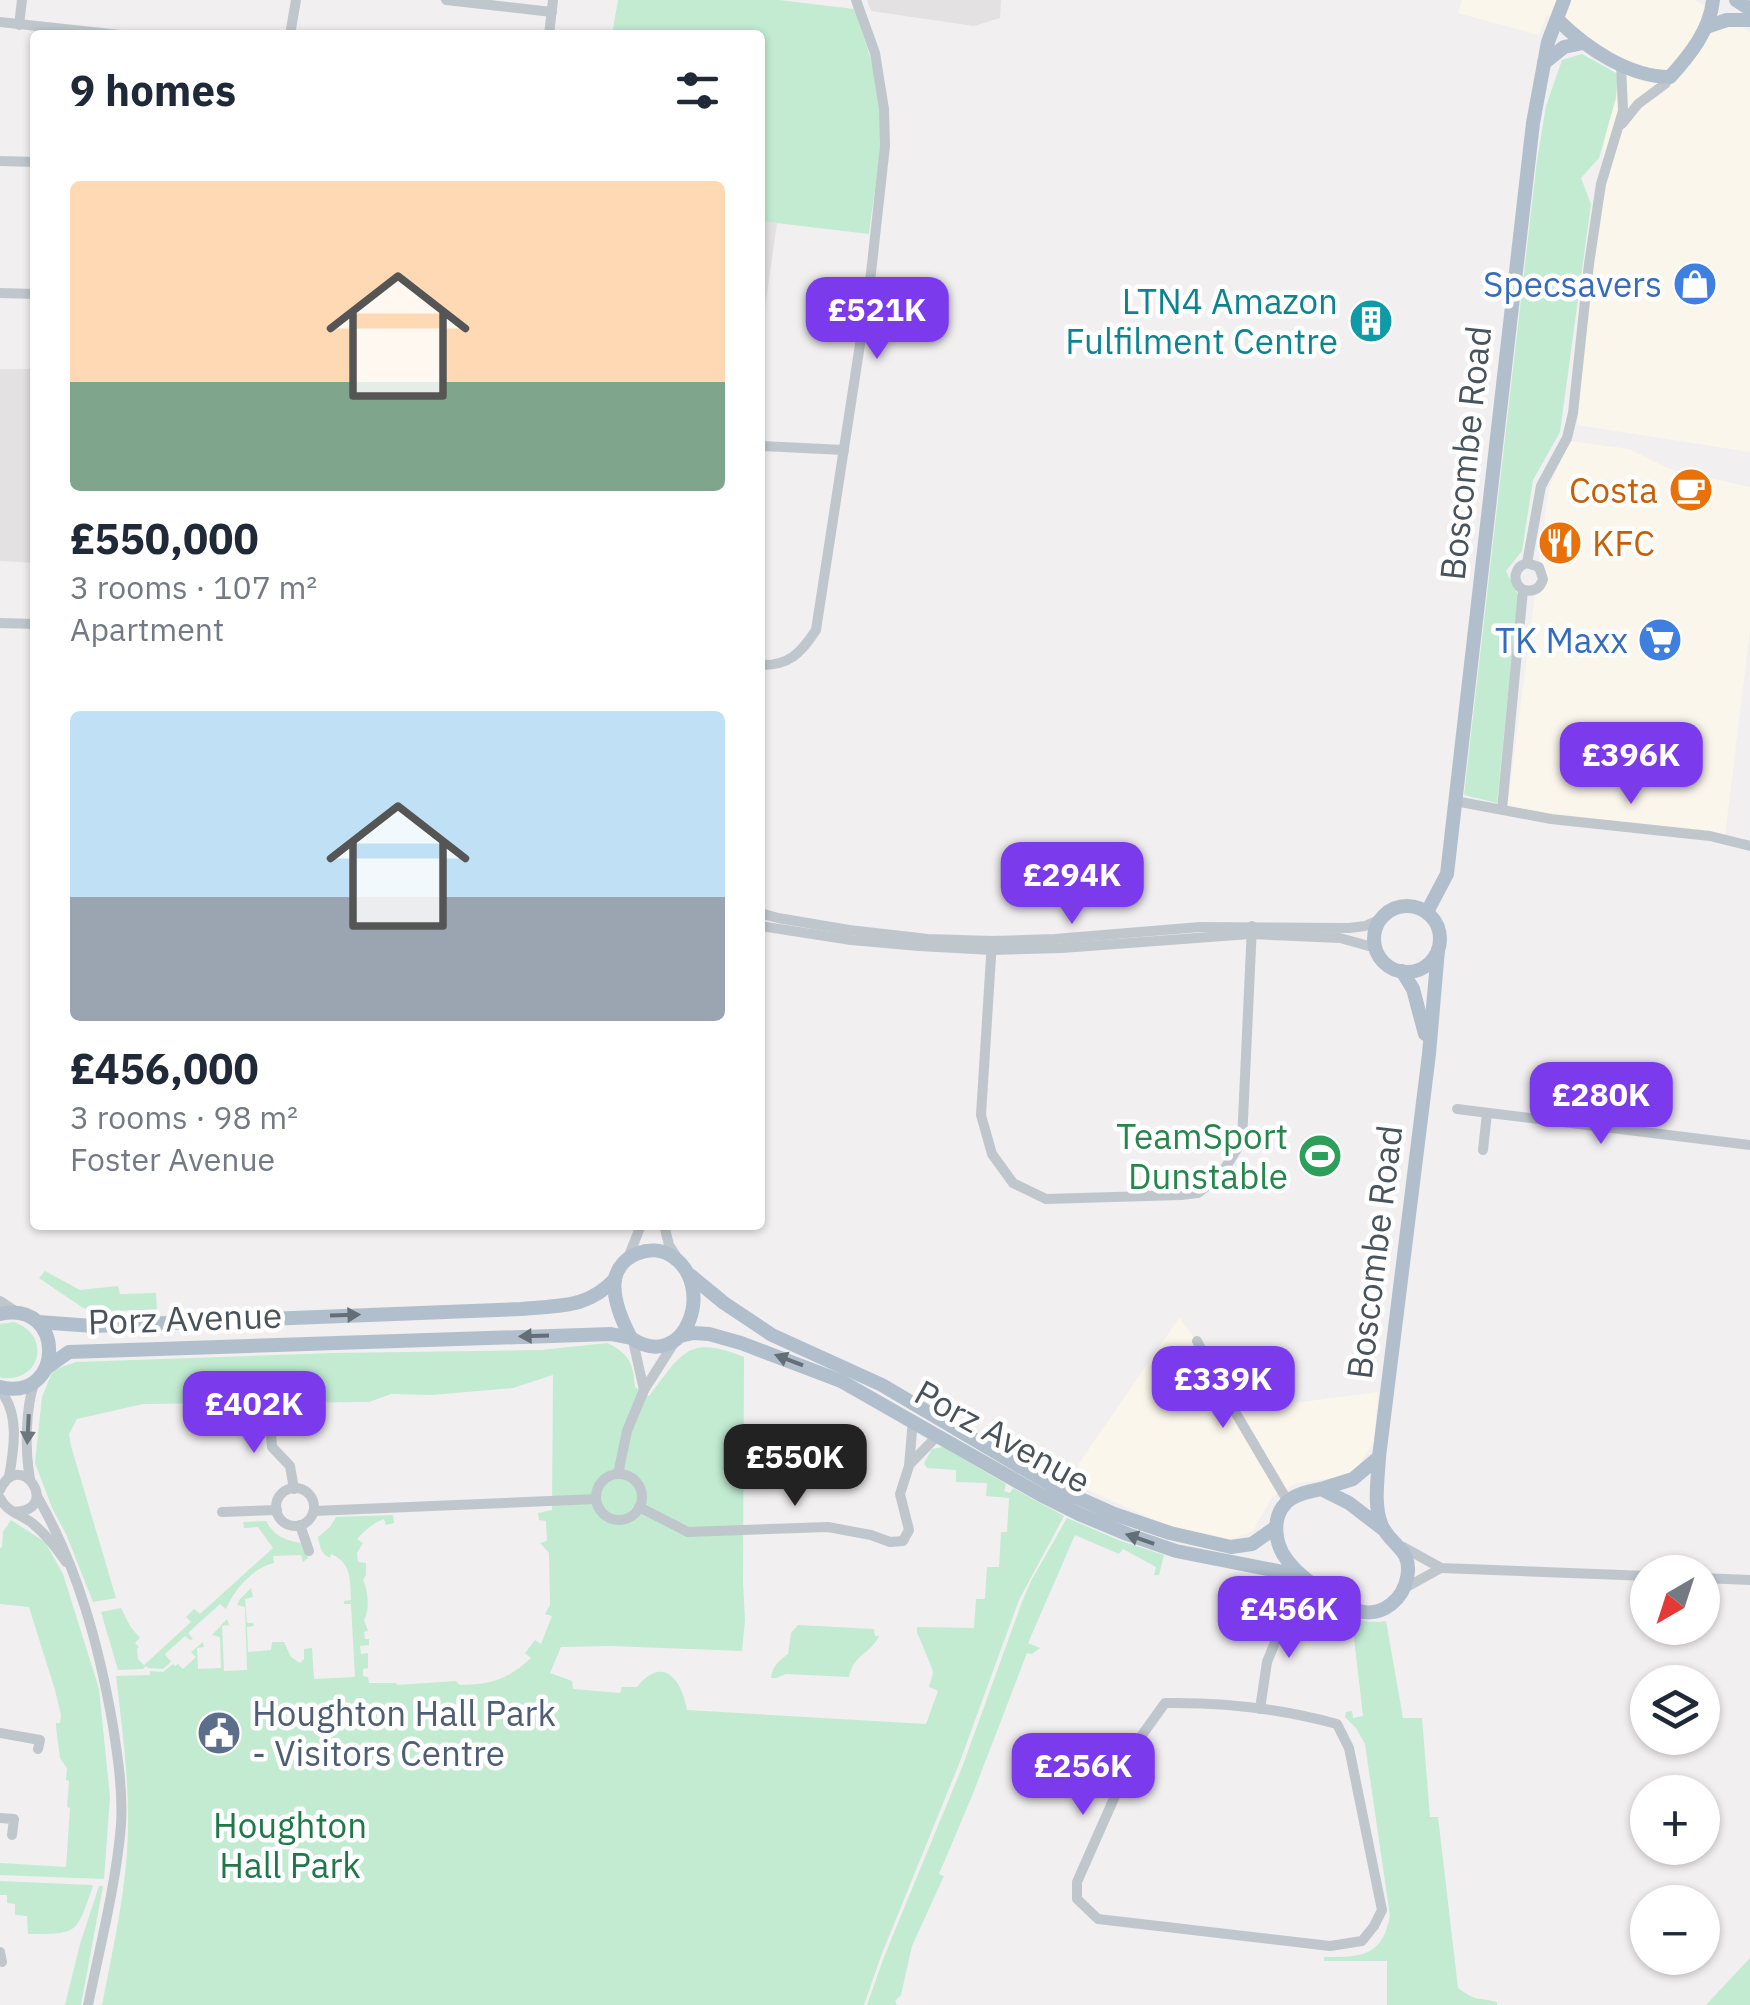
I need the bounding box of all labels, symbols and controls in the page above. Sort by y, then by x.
text: 9 homes [70,63,236,118]
icon: filters [670,63,725,118]
icon: home [308,246,488,426]
place label: Specsavers [1483,261,1662,307]
shop icon: Specsavers [1672,261,1718,307]
pin: £521K [807,277,947,362]
place label: LTN4 Amazon Fulfilment Centre [1065,278,1338,364]
text: £521K [828,288,926,330]
building icon: LTN4 Amazon Fulfilment Centre [1348,298,1394,344]
street label: Boscombe Road [1429,324,1501,582]
place label: Costa [1569,467,1658,513]
cafe icon: Costa [1668,467,1714,513]
text: £550,000 [70,511,259,566]
restaurant icon: KFC [1537,520,1583,566]
place label: KFC [1592,520,1655,566]
text: 3 rooms · 107 m² [70,566,317,608]
text: Apartment [70,608,224,650]
place label: TK Maxx [1495,617,1628,663]
supermarket icon: TK Maxx [1637,617,1683,663]
pin: £396K [1561,722,1701,807]
text: £396K [1582,733,1680,775]
icon: home [308,776,488,956]
pin: £294K [1002,842,1142,927]
text: £294K [1023,853,1121,895]
text: £456,000 [70,1041,259,1096]
pin: £280K [1531,1062,1671,1147]
text: £280K [1552,1073,1650,1115]
text: 3 rooms · 98 m² [70,1096,298,1138]
place label: TeamSport Dunstable [1116,1113,1288,1199]
street label: Boscombe Road [1336,1123,1412,1381]
sports icon: TeamSport Dunstable [1297,1133,1343,1179]
text: Foster Avenue [70,1138,275,1180]
street label: Porz Avenue [87,1292,283,1344]
one-way arrow [329,1307,361,1323]
one-way arrow [517,1329,549,1345]
pin: £339K [1153,1346,1293,1431]
one-way arrow [774,1352,804,1367]
text: £339K [1174,1357,1272,1399]
street label: Porz Avenue [907,1369,1099,1503]
pin: £402K [184,1371,324,1456]
text: £402K [205,1382,303,1424]
one-way arrow [20,1414,36,1446]
pin: £550K [725,1424,865,1509]
text: £550K [746,1435,844,1477]
one-way arrow [1125,1530,1155,1545]
north arrow [1630,1555,1720,1645]
map controls [1630,1555,1720,1975]
pin: £456K [1219,1576,1359,1661]
text: £456K [1240,1587,1338,1629]
button: layers [1630,1665,1720,1755]
place label: Houghton Hall Park - Visitors Centre [252,1690,556,1776]
public building icon: Houghton Hall Park - Visitors Centre [196,1710,242,1756]
pin: £256K [1013,1733,1153,1818]
text: £256K [1034,1744,1132,1786]
button: + [1630,1775,1720,1865]
park label: Houghton Hall Park [213,1802,367,1888]
button: − [1630,1885,1720,1975]

